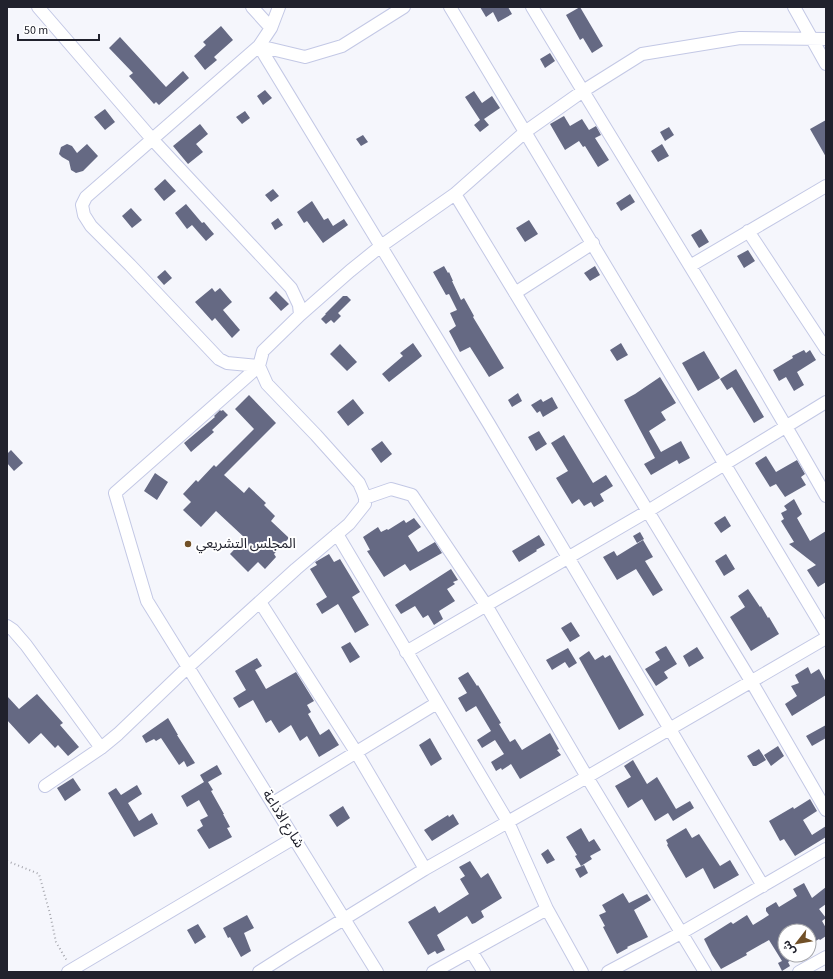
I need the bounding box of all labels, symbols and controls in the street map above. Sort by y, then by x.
scale bar [18,16,99,42]
text: 50 m [24,22,48,39]
place label: المجلس التشريعي [196,534,296,554]
marker: المجلس التشريعي [183,539,193,549]
street label: شارع الاذاعة [257,786,309,852]
north arrow [777,923,817,963]
text: ش [779,938,799,958]

